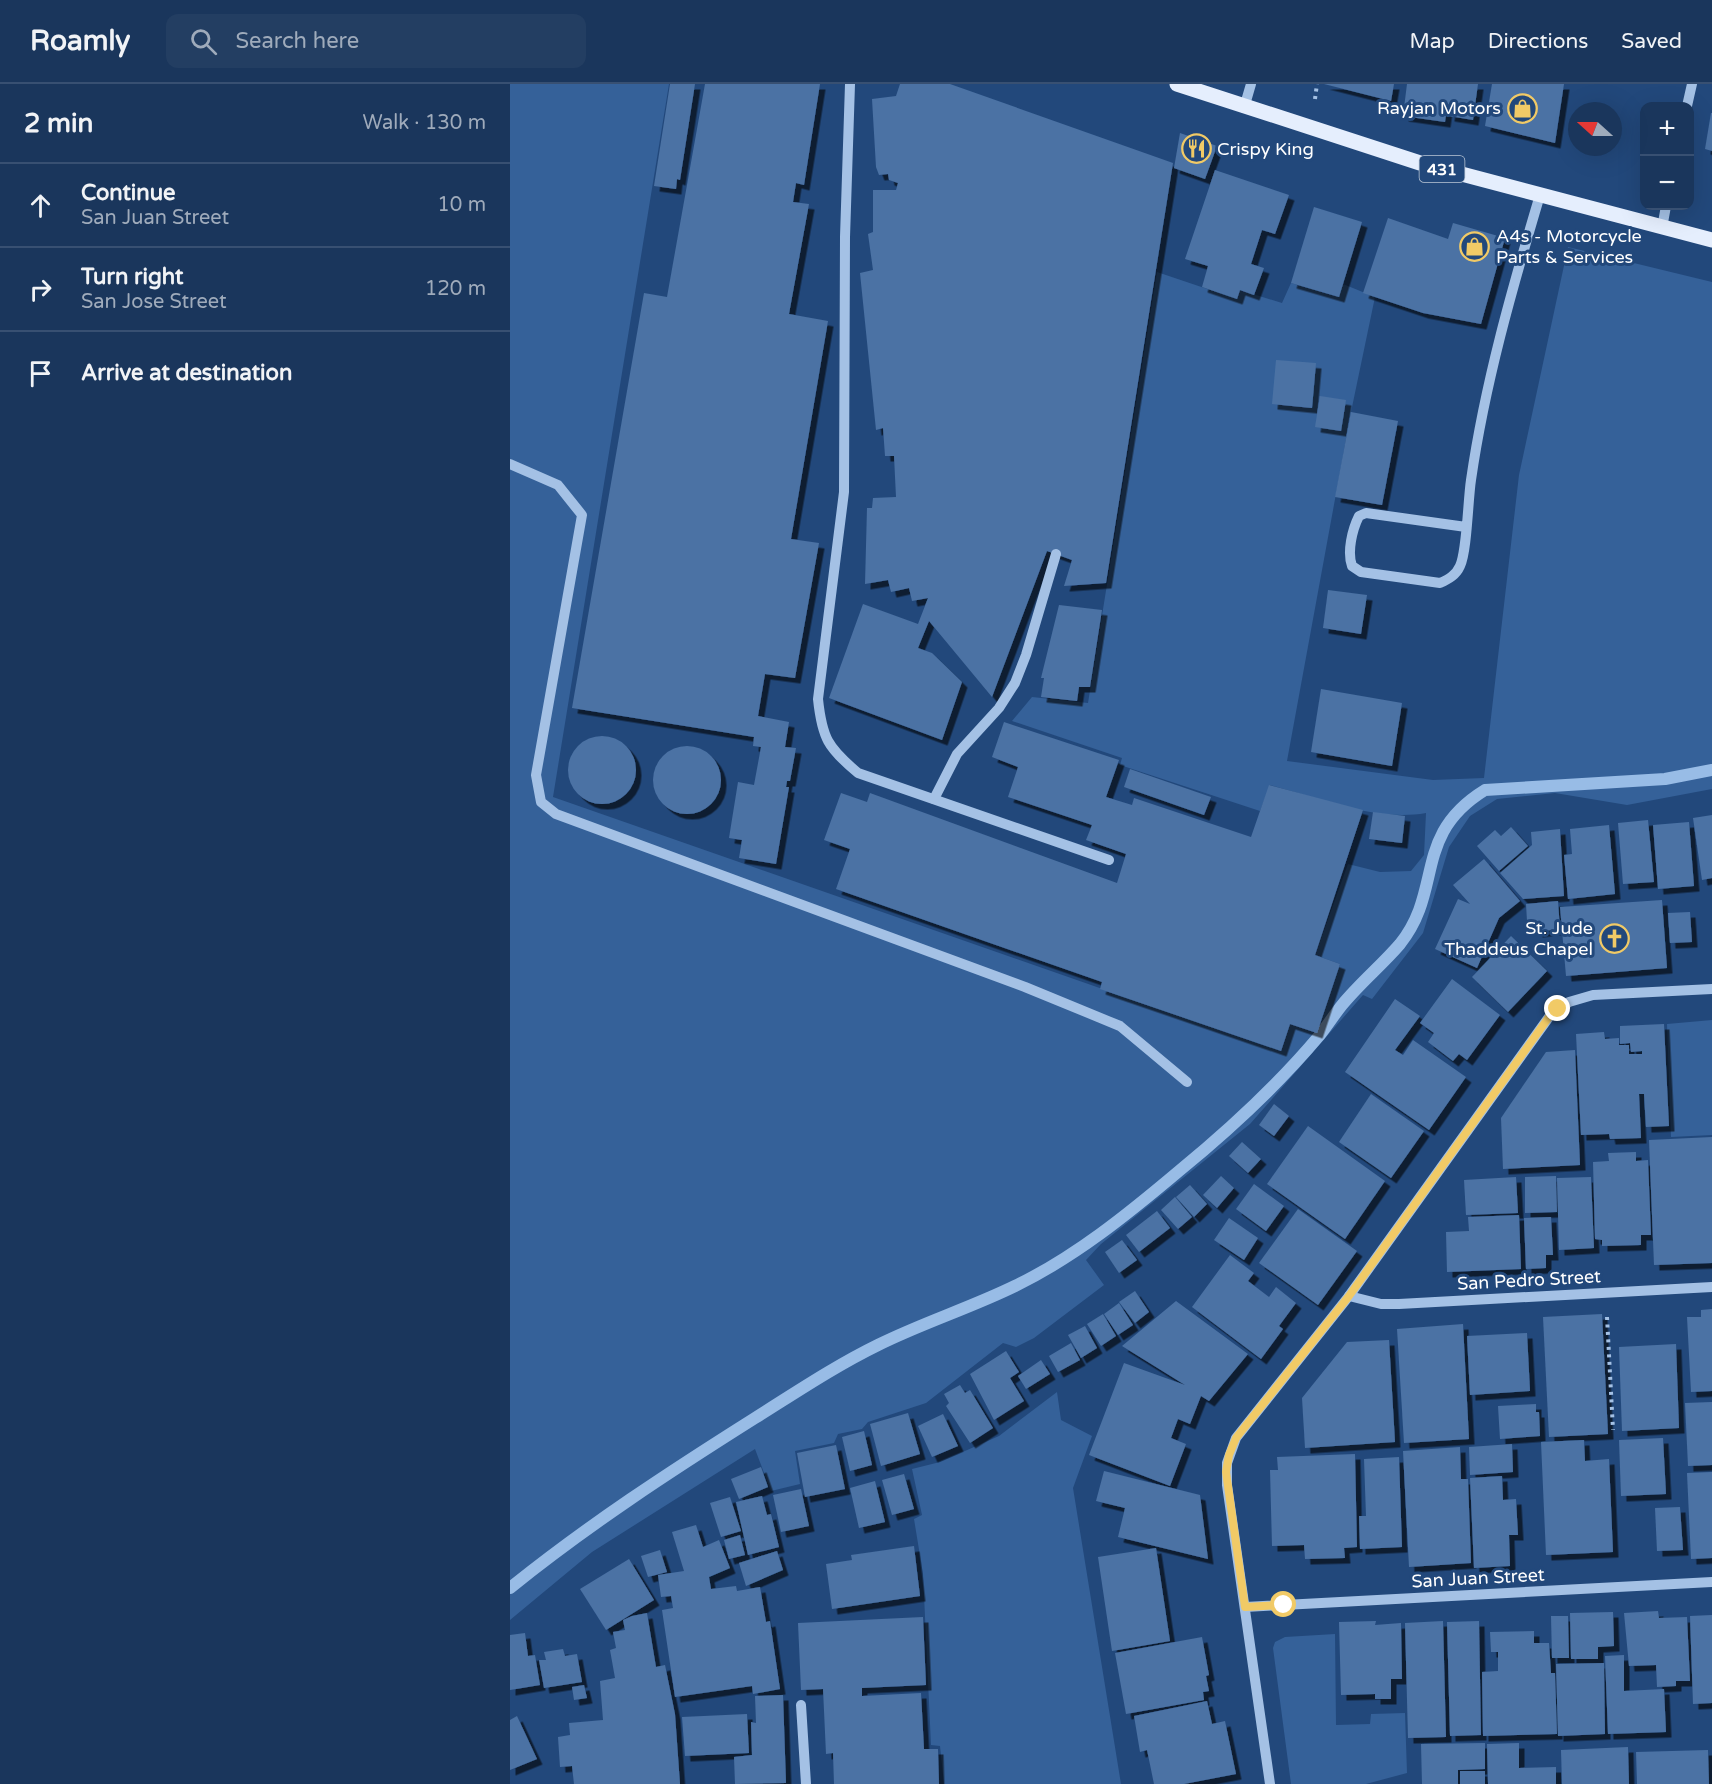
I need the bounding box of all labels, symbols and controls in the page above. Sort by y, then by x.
search box [166,14,586,68]
text: Roamly [30,24,130,58]
icon: search [187,25,220,58]
text: Search here [235,28,359,54]
text: Map [1409,29,1455,54]
text: Directions [1488,29,1588,54]
text: Saved [1621,29,1682,54]
shop icon: Rayjan Motors [1506,92,1538,124]
place label: Rayjan Motors [1377,97,1501,119]
north arrow [1568,102,1622,156]
map controls [1640,102,1694,210]
button: + [1640,102,1694,156]
text: 2 min [24,108,93,139]
text: Walk · 130 m [363,111,486,135]
restaurant icon: Crispy King [1180,133,1212,165]
place label: Crispy King [1217,138,1314,160]
road number: 431 [1420,156,1464,182]
button: − [1640,156,1694,210]
text: Continue [81,180,176,206]
icon: ahead [24,189,57,222]
text: 10 m [437,193,486,217]
text: San Juan Street [81,206,229,230]
place label: A4s - Motorcycle Parts & Services [1496,225,1642,268]
shop icon: A4s - Motorcycle Parts & Services [1459,230,1491,262]
text: Turn right [81,264,183,290]
icon: right [24,273,57,306]
text: 120 m [425,277,486,301]
text: San Jose Street [81,290,227,314]
icon: arrive [24,357,57,390]
text: Arrive at destination [81,360,292,386]
place label: St. Jude Thaddeus Chapel [1444,917,1593,960]
church icon: St. Jude Thaddeus Chapel [1598,922,1630,954]
route end [1544,995,1570,1021]
street label: San Pedro Street [1457,1265,1602,1295]
street label: San Juan Street [1411,1564,1545,1592]
route start [1270,1591,1296,1617]

